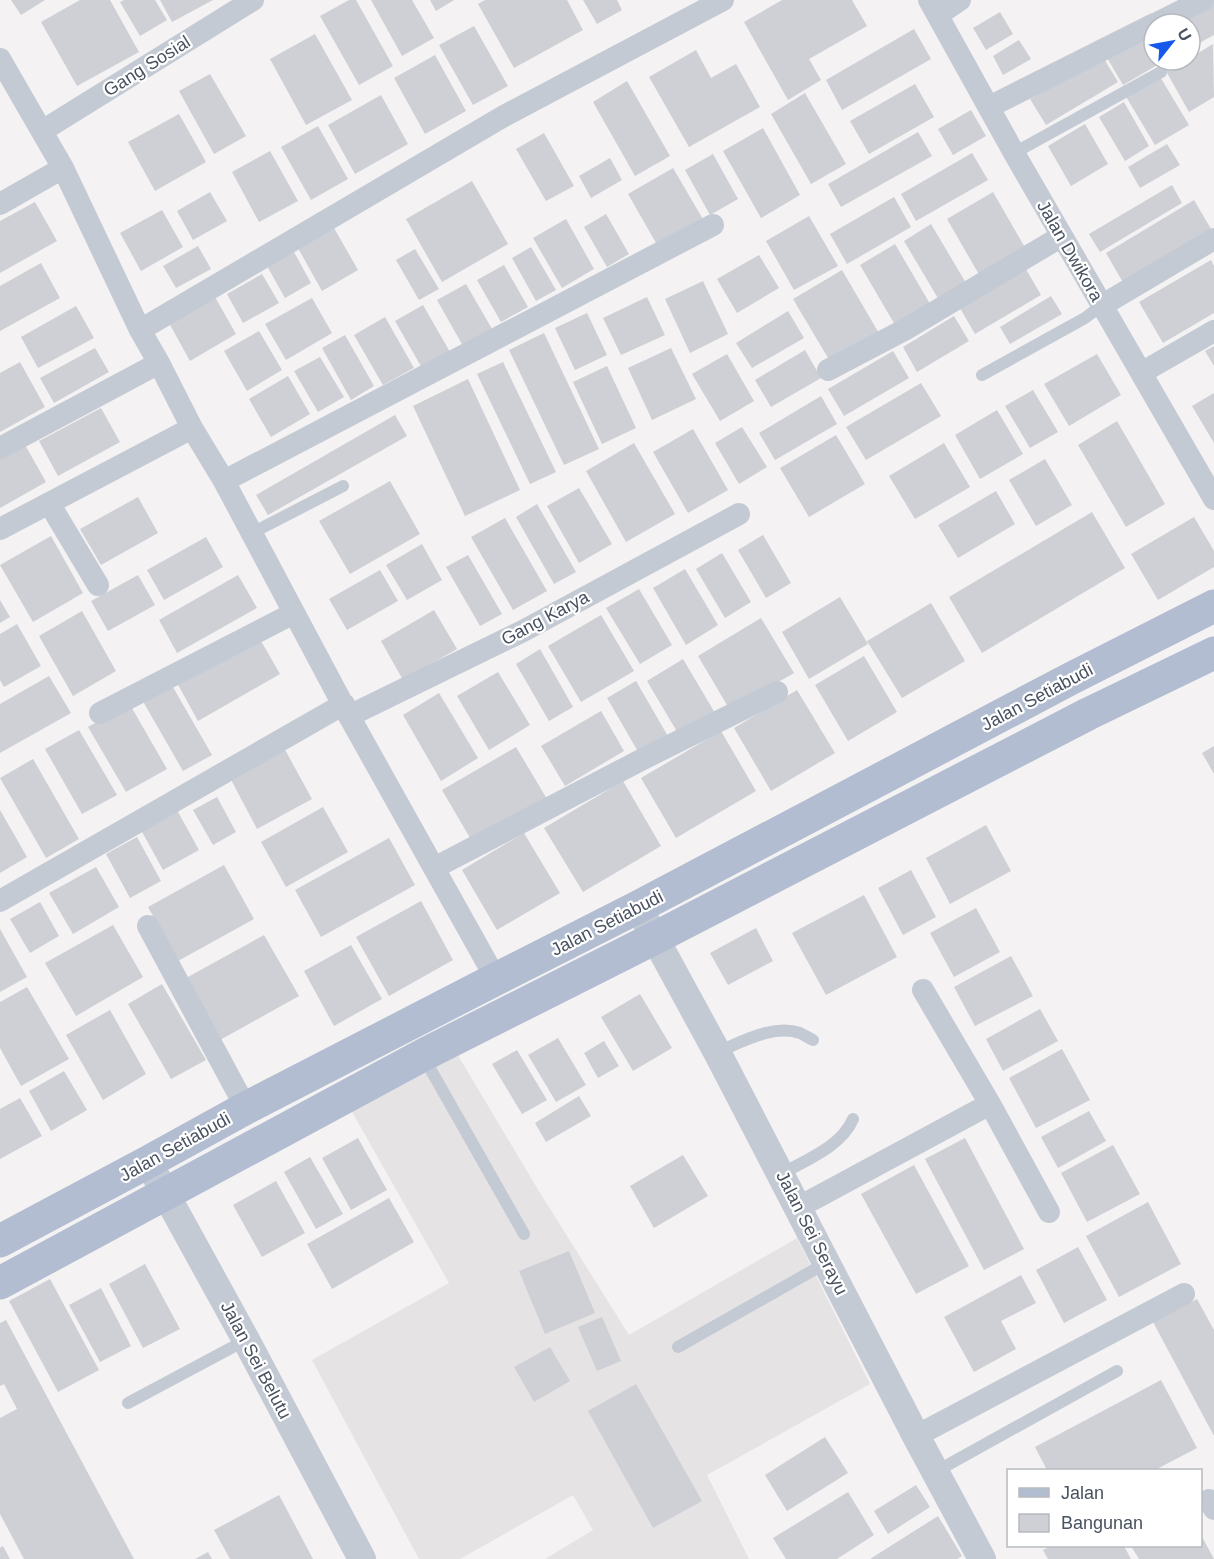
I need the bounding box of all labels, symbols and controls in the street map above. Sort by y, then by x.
north arrow [1142,12,1202,72]
text: U [1174,25,1195,44]
street label: Gang Sosial [100,32,194,100]
street label: Jalan Dwikora [1033,197,1107,306]
street label: Gang Karya [498,586,593,649]
street label: Jalan Setiabudi [978,659,1096,735]
street label: Jalan Setiabudi [548,886,666,960]
street label: Jalan Setiabudi [116,1108,234,1186]
street label: Jalan Sei Serayu [772,1168,852,1298]
street label: Jalan Sei Belutu [217,1298,295,1422]
legend [1007,1469,1202,1547]
text: Jalan [1061,1483,1104,1503]
text: Bangunan [1061,1513,1143,1533]

